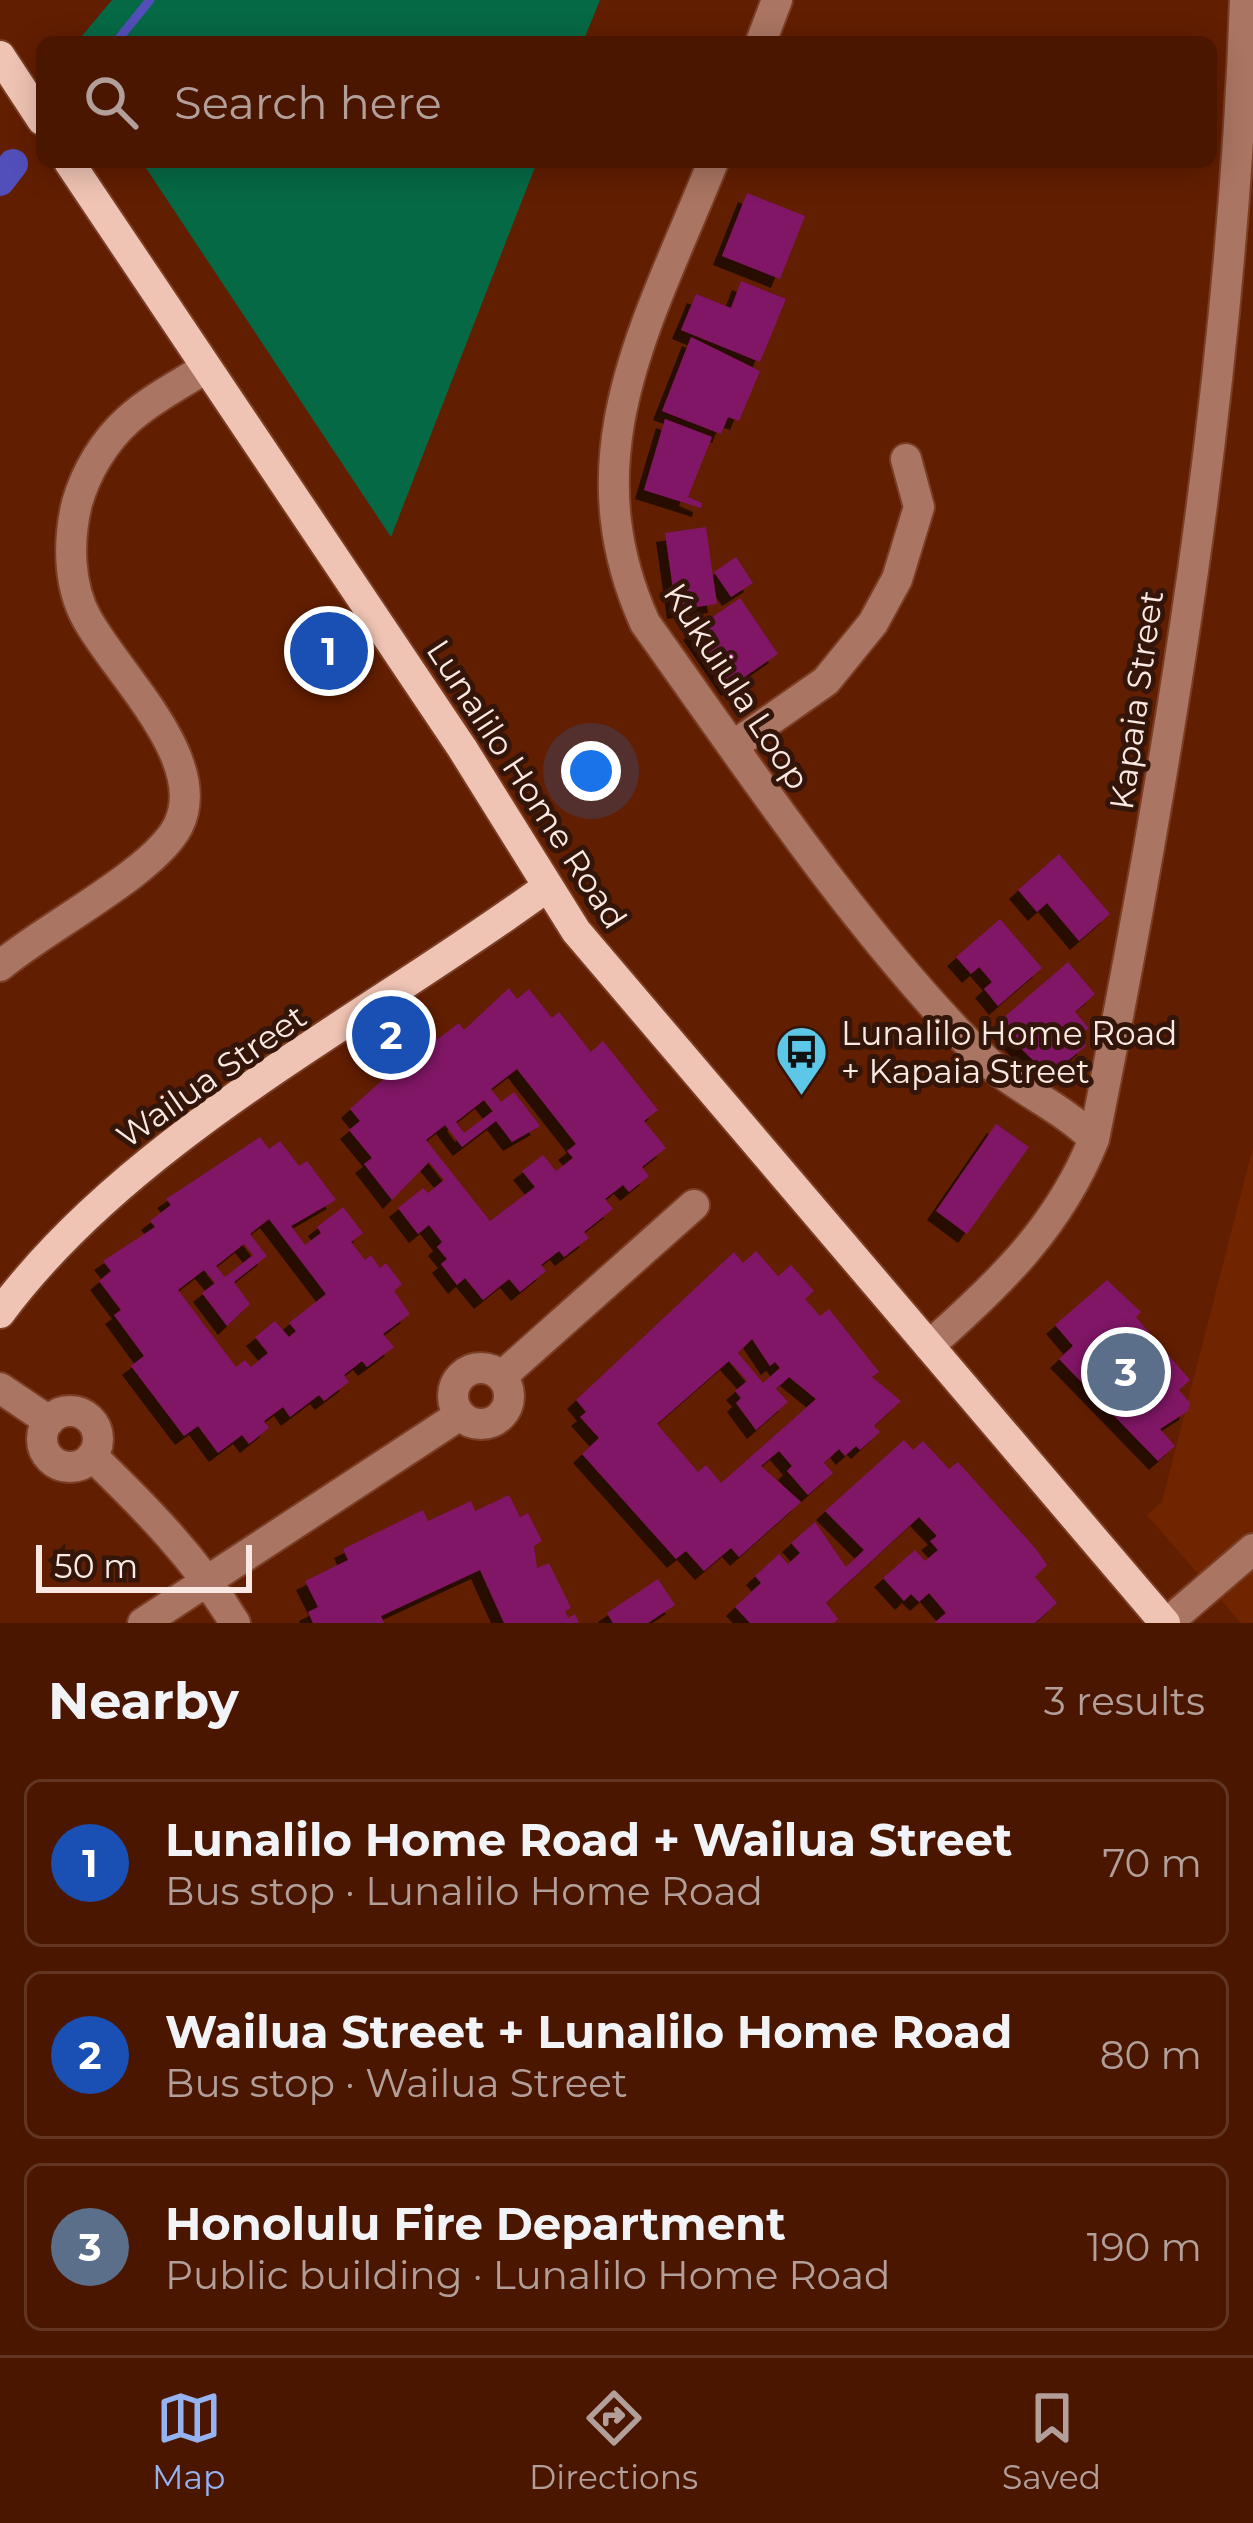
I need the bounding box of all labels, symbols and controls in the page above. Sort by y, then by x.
search box [36,36,1217,168]
icon: search [78,69,144,135]
text: Search here [174,75,442,130]
street label: Kukuiula Loop [656,575,818,797]
street label: Kapaia Street [1101,588,1171,812]
pin: 1 [290,606,368,696]
street label: Lunalilo Home Road [419,632,635,936]
your location [561,741,621,801]
pin: 2 [352,990,430,1080]
street label: Wailua Street [109,996,313,1156]
place label: Lunalilo Home Road + Kapaia Street [841,1013,1178,1091]
bus stop icon: Lunalilo Home Road + Kapaia Street [774,1024,830,1098]
pin: 3 [1087,1327,1165,1417]
scale bar [36,1539,252,1592]
text: 50 m [54,1546,138,1586]
text: Nearby [48,1670,239,1732]
text: 3 results [1044,1677,1205,1725]
text: Lunalilo Home Road + Wailua Street [165,1812,1012,1867]
text: 1 [82,1839,98,1887]
text: 70 m [1102,1839,1202,1887]
text: Bus stop · Lunalilo Home Road [165,1867,763,1915]
text: Wailua Street + Lunalilo Home Road [165,2004,1012,2059]
text: 2 [78,2031,102,2079]
text: 80 m [1100,2031,1202,2079]
text: Bus stop · Wailua Street [165,2059,628,2107]
text: Honolulu Fire Department [165,2196,786,2251]
text: 3 [78,2223,102,2271]
text: 190 m [1087,2223,1202,2271]
text: Public building · Lunalilo Home Road [165,2251,890,2299]
tab: Map [152,2385,225,2497]
tab: Directions [529,2385,698,2497]
tab: Saved [1002,2385,1101,2497]

